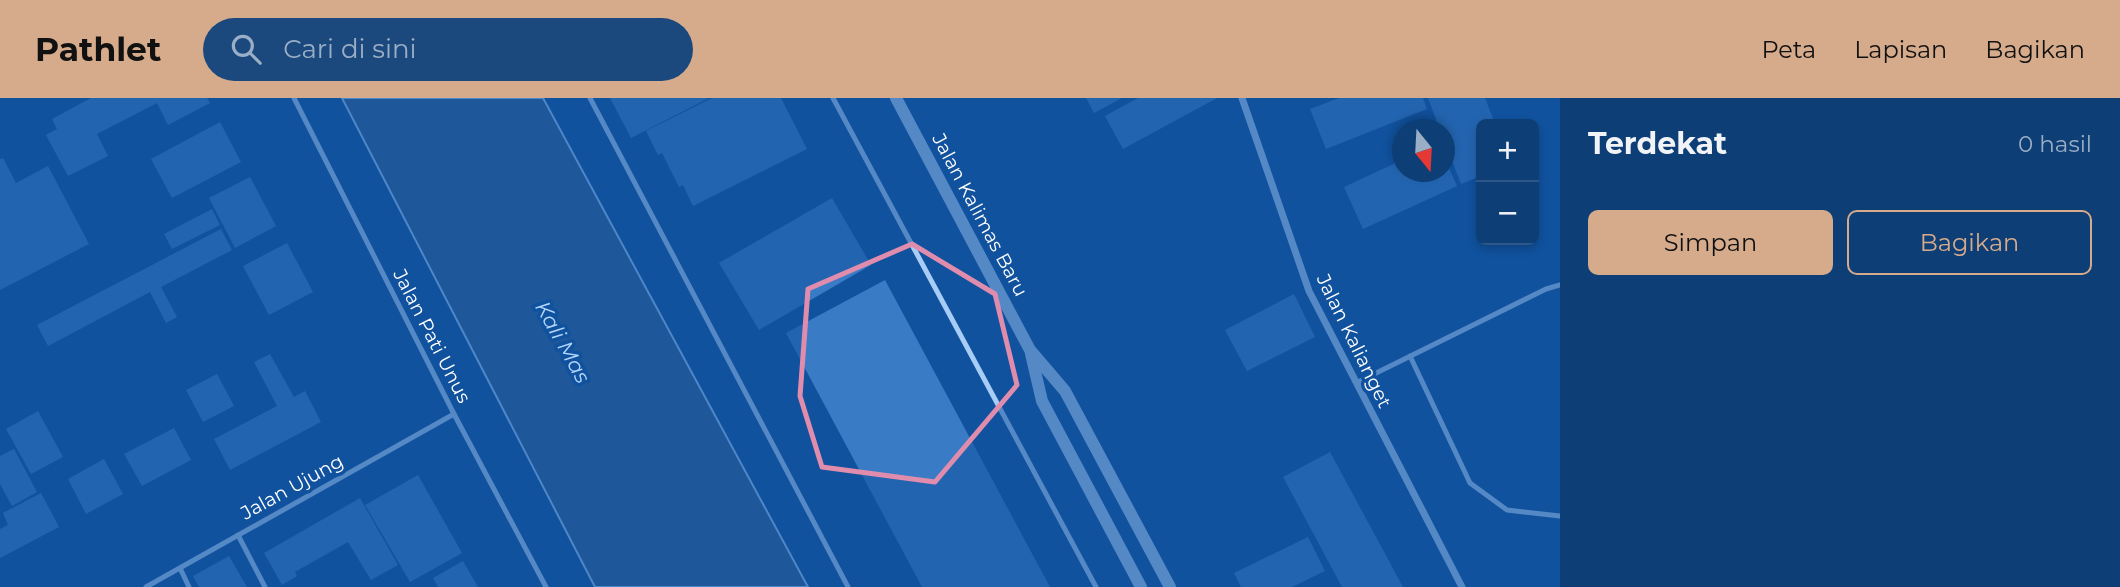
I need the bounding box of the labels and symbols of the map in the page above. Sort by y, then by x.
north arrow [1392,119,1455,182]
street label: Jalan Kalimas Baru [927,129,1033,300]
street label: Jalan Pati Unus [388,264,476,407]
street label: Jalan Kalianget [1311,270,1396,412]
water label: Kali Mas [530,297,596,387]
street label: Jalan Ujung [236,449,347,525]

